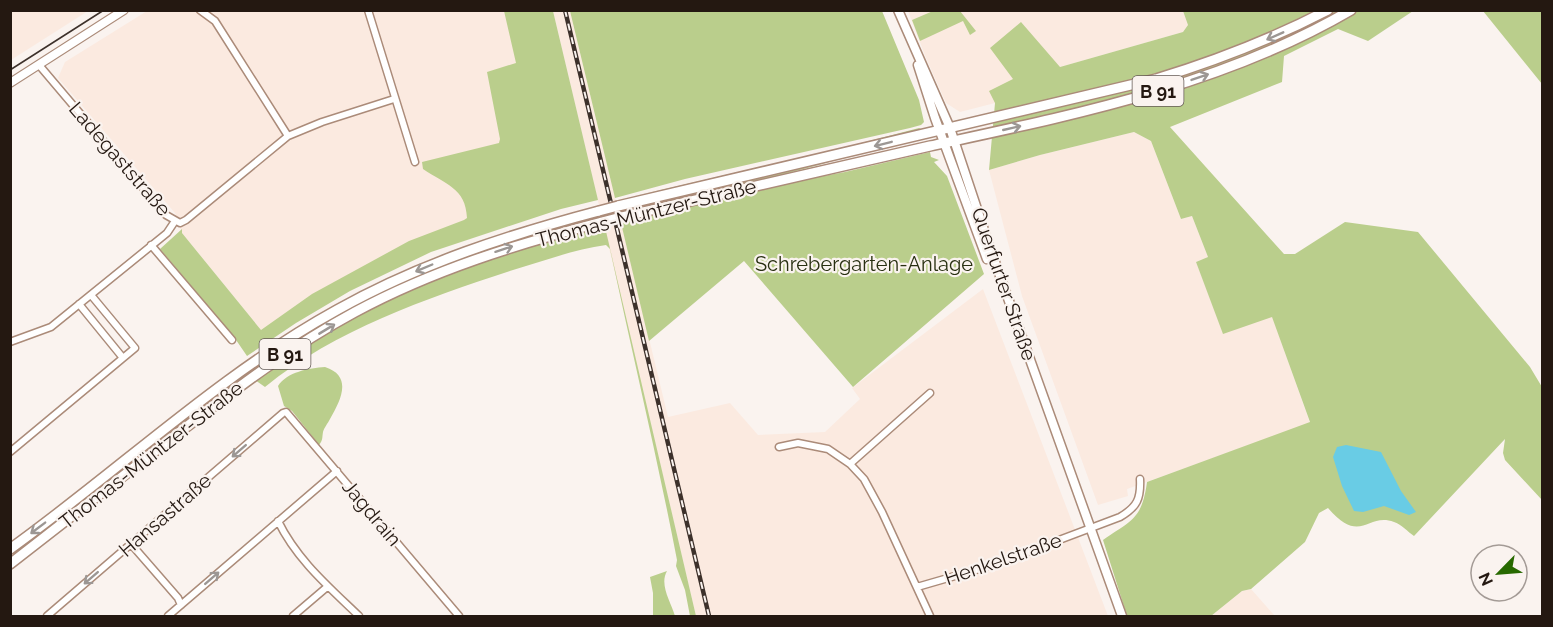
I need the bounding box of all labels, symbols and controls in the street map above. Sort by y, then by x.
one-way arrow [1267,31,1285,42]
one-way arrow [1190,70,1209,81]
road number: B 91 [1132,76,1184,106]
street label: Ladegaststraße [64,97,176,221]
one-way arrow [1001,122,1021,133]
one-way arrow [874,138,893,150]
street label: Thomas-Müntzer-Straße [533,174,759,252]
street label: Querfurter Straße [967,204,1042,364]
one-way arrow [494,243,513,254]
park label: Schrebergarten-Anlage [755,252,973,276]
one-way arrow [416,263,434,274]
one-way arrow [318,322,335,334]
road number: B 91 [260,339,310,369]
street label: Thomas-Müntzer-Straße [54,376,248,534]
one-way arrow [232,444,247,458]
street label: Hansastraße [114,468,216,562]
street label: Jagdrain [337,475,407,551]
one-way arrow [30,522,46,535]
street label: Henkelstraße [941,528,1065,590]
north arrow [1469,543,1529,603]
text: N [1475,570,1497,589]
one-way arrow [84,571,99,585]
one-way arrow [204,571,219,585]

